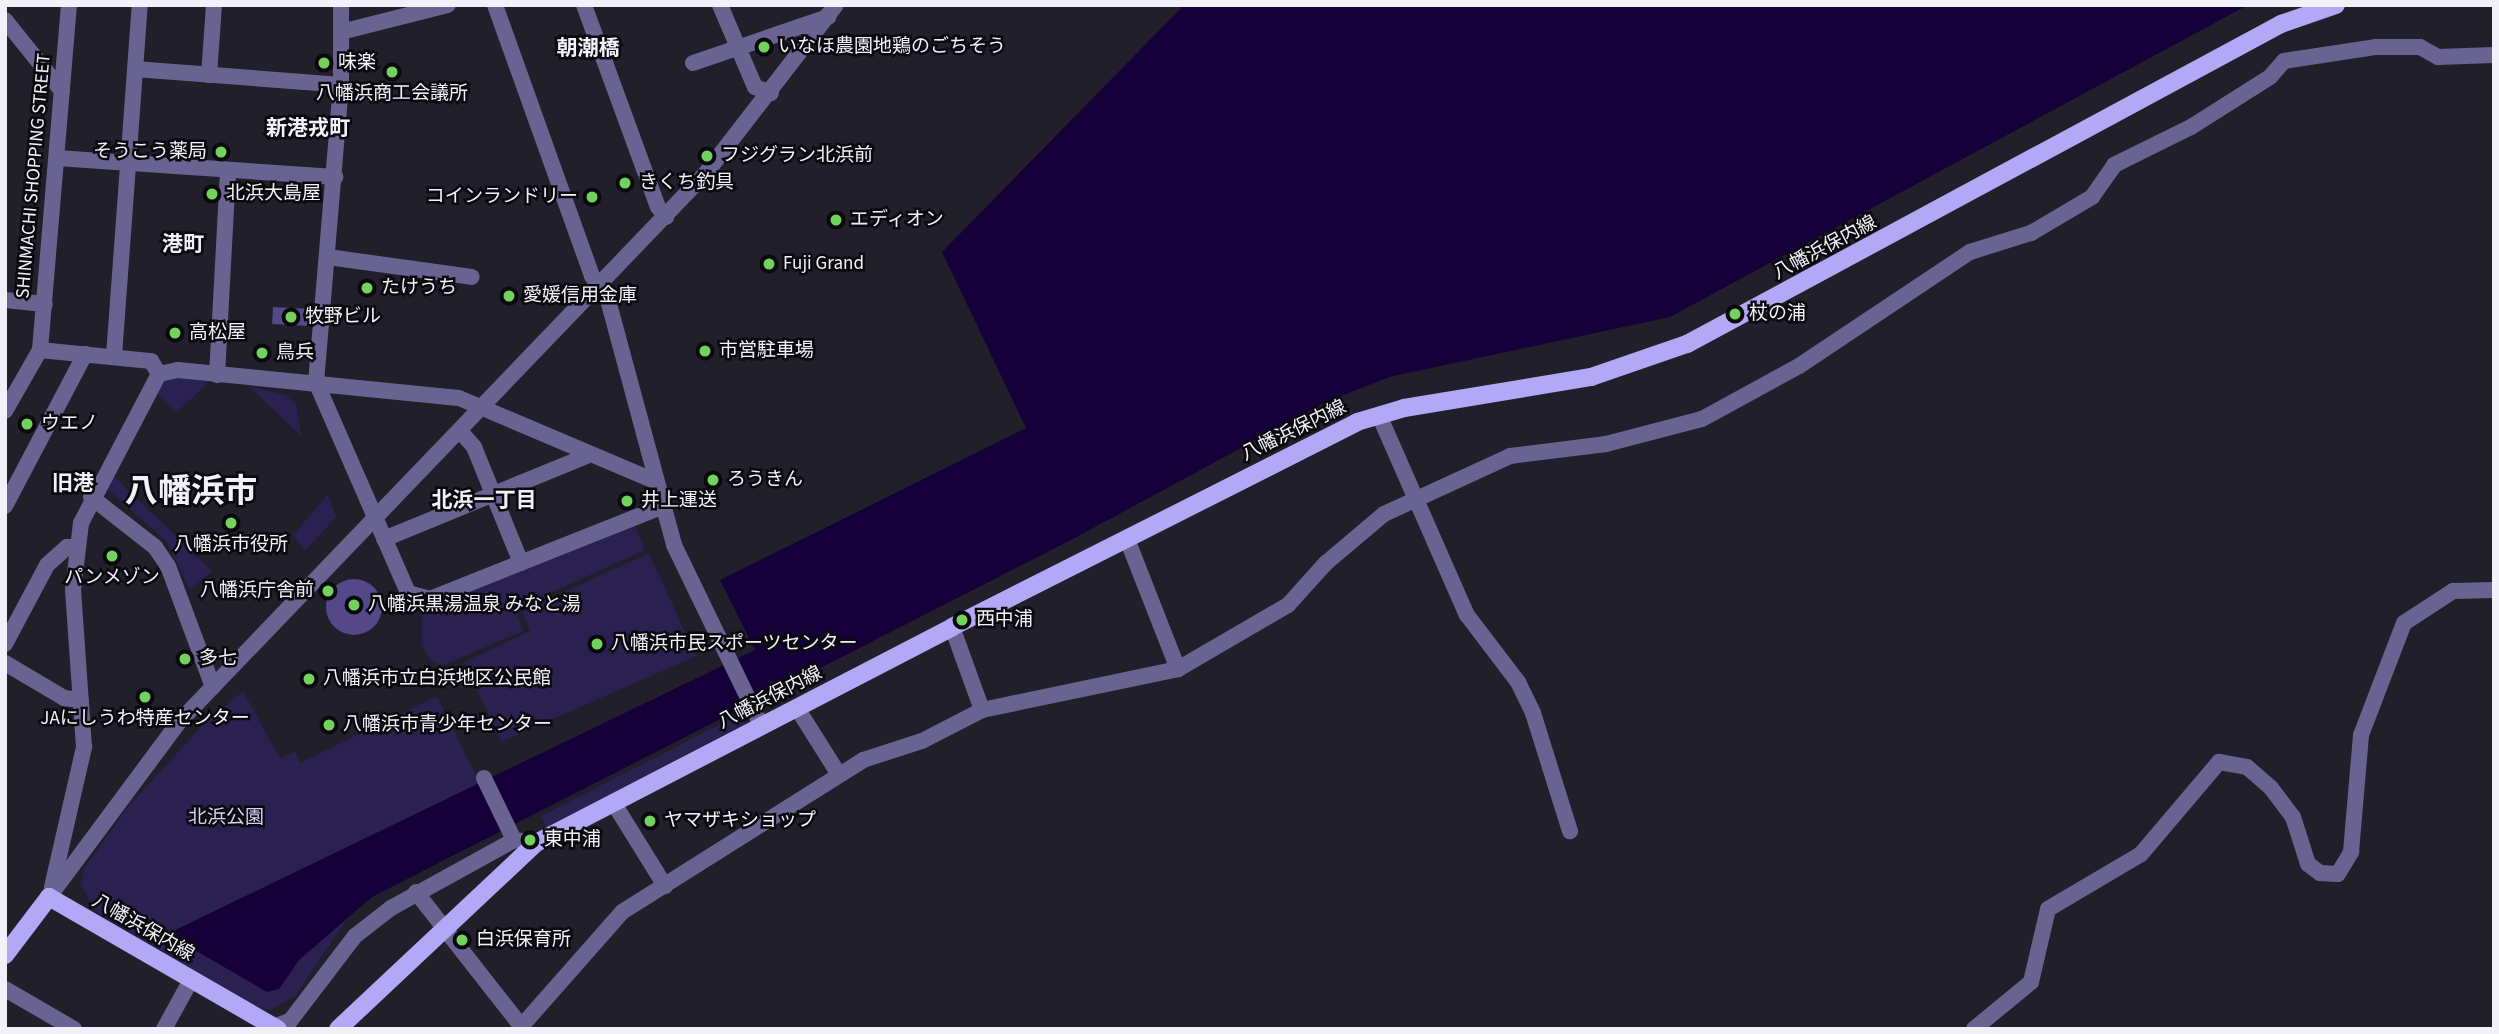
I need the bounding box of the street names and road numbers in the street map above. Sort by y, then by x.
street label: SHINMACHI SHOPPING STREET [12,52,56,300]
street label: 八幡浜保内線 [1769,211,1881,285]
street label: 八幡浜保内線 [1238,396,1350,466]
street label: 八幡浜保内線 [714,662,826,734]
street label: 八幡浜保内線 [88,890,198,966]

